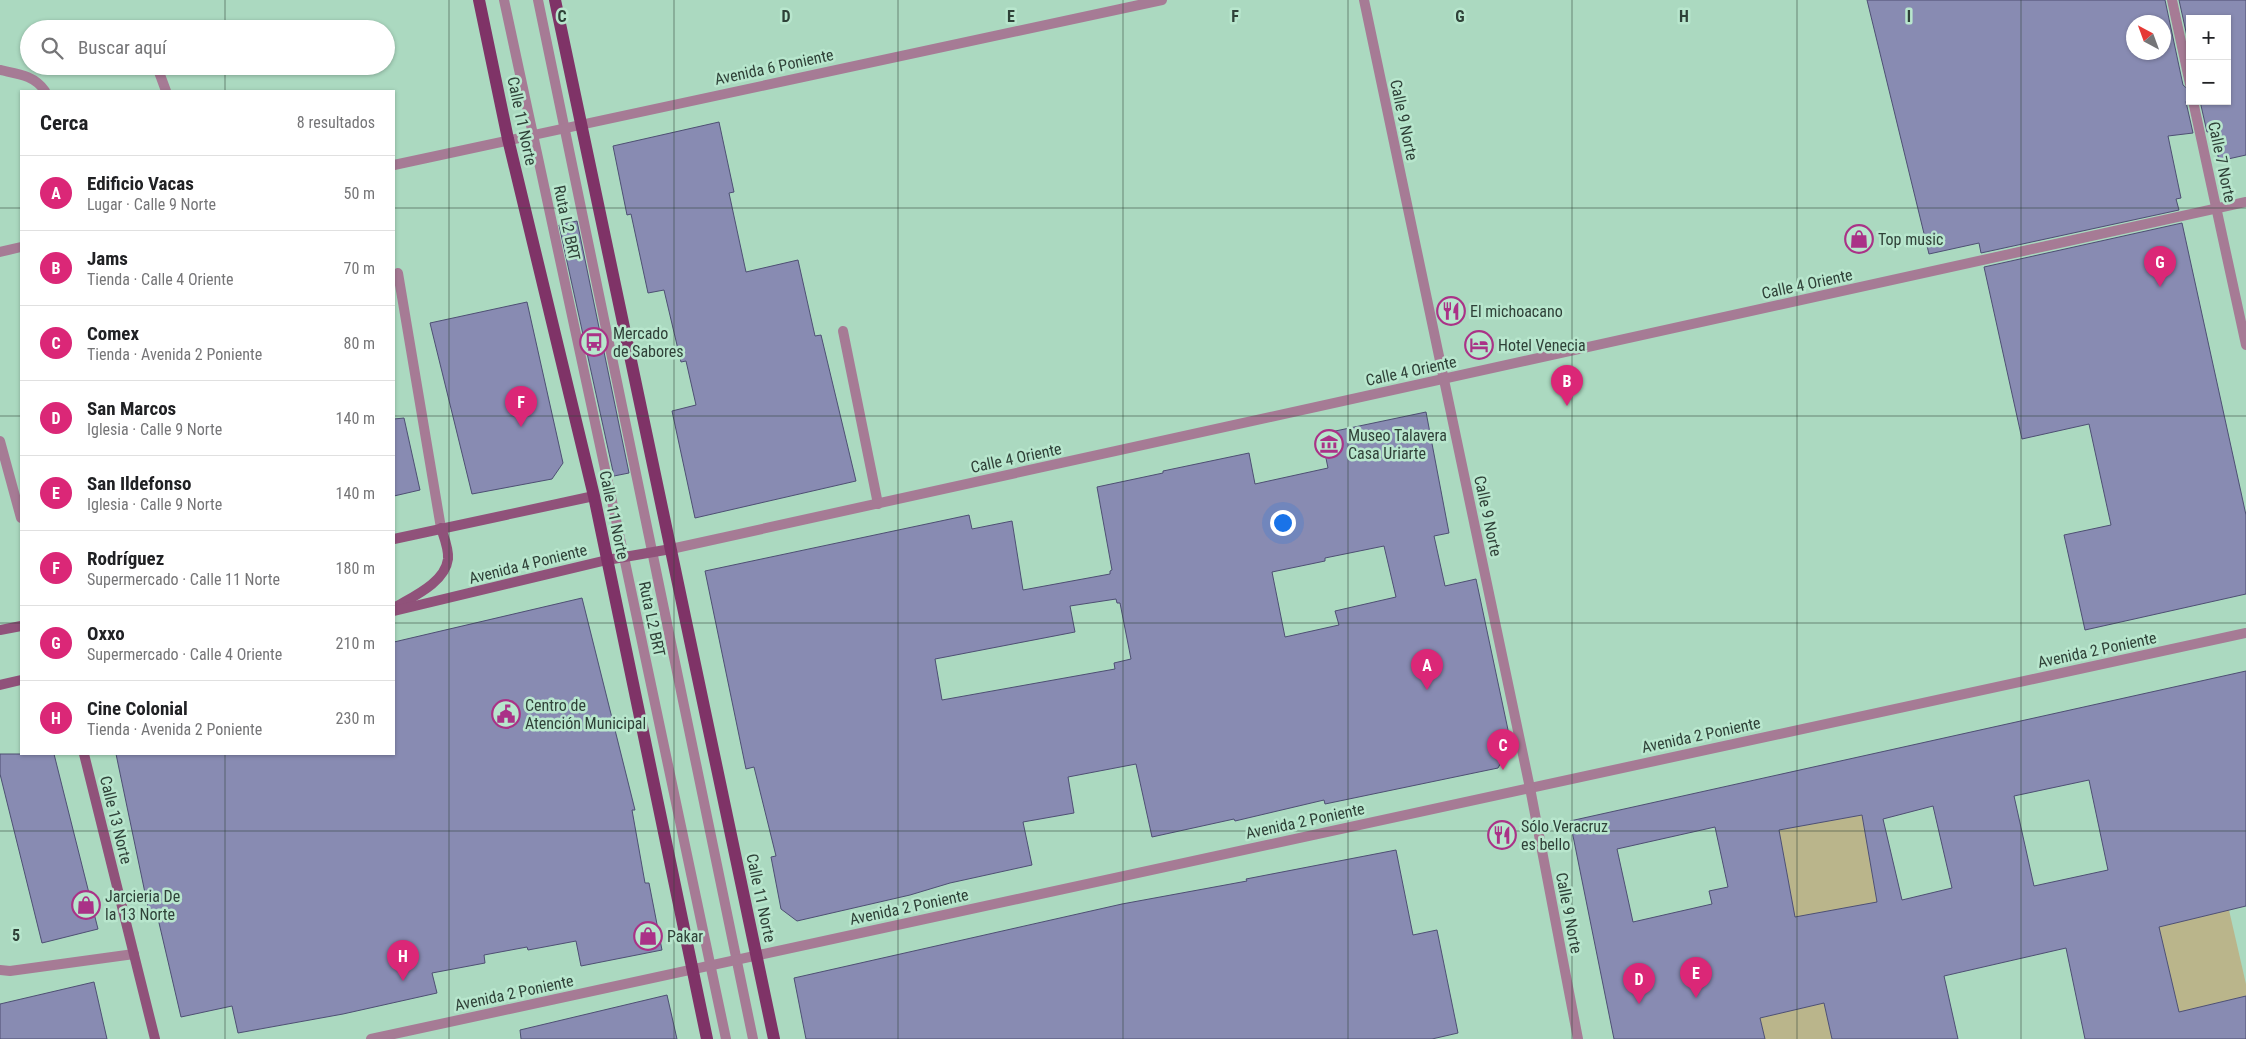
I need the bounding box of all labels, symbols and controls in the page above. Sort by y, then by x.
text: C [557,7,567,26]
text: D [781,7,791,26]
text: E [1007,7,1015,26]
text: F [1231,7,1239,26]
text: G [1455,7,1465,26]
text: H [1679,7,1689,26]
text: I [1907,7,1911,26]
north arrow [2126,15,2171,60]
map controls [2186,15,2231,105]
button: + [2186,15,2231,60]
search box [20,20,395,75]
icon: search [38,34,66,62]
text: Buscar aquí [78,36,167,59]
street label: Avenida 6 Poniente [713,45,835,89]
button: − [2186,60,2231,105]
street label: Calle 11 Norte [503,75,541,167]
street label: Calle 9 Norte [1386,78,1422,162]
text: Cerca [40,111,88,135]
text: 8 resultados [297,113,375,132]
street label: Calle 7 Norte [2204,120,2240,204]
text: Edificio Vacas [87,172,194,195]
text: A [51,184,61,203]
text: 50 m [343,184,375,203]
street label: Ruta L2 BRT [550,184,584,262]
text: Lugar · Calle 9 Norte [87,195,216,214]
shop icon: Top music [1844,224,1874,254]
place label: Top music [1878,230,1943,249]
pin: G [2144,246,2176,287]
text: Jams [87,247,128,270]
text: B [52,259,60,278]
text: 70 m [343,259,375,278]
street label: Calle 4 Oriente [1760,265,1854,303]
text: Tienda · Calle 4 Oriente [87,270,234,289]
restaurant icon: El michoacano [1436,296,1466,326]
place label: El michoacano [1470,302,1563,321]
text: Comex [87,322,139,345]
place label: Mercado de Sabores [613,324,684,361]
bus stop icon: Mercado de Sabores [579,327,609,357]
hotel icon: Hotel Venecia [1464,330,1494,360]
text: C [51,334,61,353]
text: 80 m [343,334,375,353]
place label: Hotel Venecia [1498,336,1586,355]
text: Tienda · Avenida 2 Poniente [87,345,262,364]
street label: Calle 4 Oriente [1364,352,1458,390]
pin: B [1551,365,1583,406]
pin: F [505,386,537,427]
text: San Marcos [87,397,176,420]
text: D [51,409,61,428]
text: 140 m [336,409,375,428]
text: Iglesia · Calle 9 Norte [87,420,222,439]
place label: Museo Talavera Casa Uriarte [1348,426,1447,463]
museum icon: Museo Talavera Casa Uriarte [1314,429,1344,459]
street label: Calle 4 Oriente [969,439,1063,477]
street label: Calle 11 Norte [595,469,633,561]
text: San Ildefonso [87,472,191,495]
street label: Calle 9 Norte [1470,474,1506,558]
text: E [52,484,60,503]
text: 140 m [336,484,375,503]
text: Iglesia · Calle 9 Norte [87,495,222,514]
your location [1270,510,1296,536]
street label: Avenida 4 Poniente [467,540,589,588]
text: Rodríguez [87,547,164,570]
text: F [52,559,60,578]
text: 180 m [336,559,375,578]
text: Supermercado · Calle 11 Norte [87,570,280,589]
street label: Ruta L2 BRT [635,580,669,658]
text: Oxxo [87,622,125,645]
street label: Avenida 2 Poniente [2036,628,2158,672]
text: G [51,634,61,653]
text: 210 m [336,634,375,653]
text: Supermercado · Calle 4 Oriente [87,645,282,664]
pin: A [1411,649,1443,690]
place label: Centro de Atención Municipal [525,696,646,733]
text: Cine Colonial [87,697,188,720]
public building icon: Centro de Atención Municipal [491,699,521,729]
text: H [51,709,61,728]
text: 230 m [336,709,375,728]
street label: Avenida 2 Poniente [1640,713,1762,757]
text: Tienda · Avenida 2 Poniente [87,720,262,739]
pin: C [1487,729,1519,770]
street label: Calle 13 Norte [96,774,136,866]
street label: Avenida 2 Poniente [1244,799,1366,843]
place label: Sólo Veracruz es bello [1521,817,1608,854]
restaurant icon: Sólo Veracruz es bello [1487,820,1517,850]
street label: Calle 11 Norte [742,852,780,944]
street label: Calle 9 Norte [1552,871,1586,955]
street label: Avenida 2 Poniente [848,885,970,929]
place label: Jarcieria De la 13 Norte [105,887,180,924]
shop icon: Jarcieria De la 13 Norte [71,890,101,920]
shop icon: Pakar [633,921,663,951]
text: 5 [12,926,20,945]
place label: Pakar [667,927,703,946]
pin: H [387,940,419,981]
pin: E [1680,957,1712,998]
pin: D [1623,963,1655,1004]
street label: Avenida 2 Poniente [453,971,575,1015]

